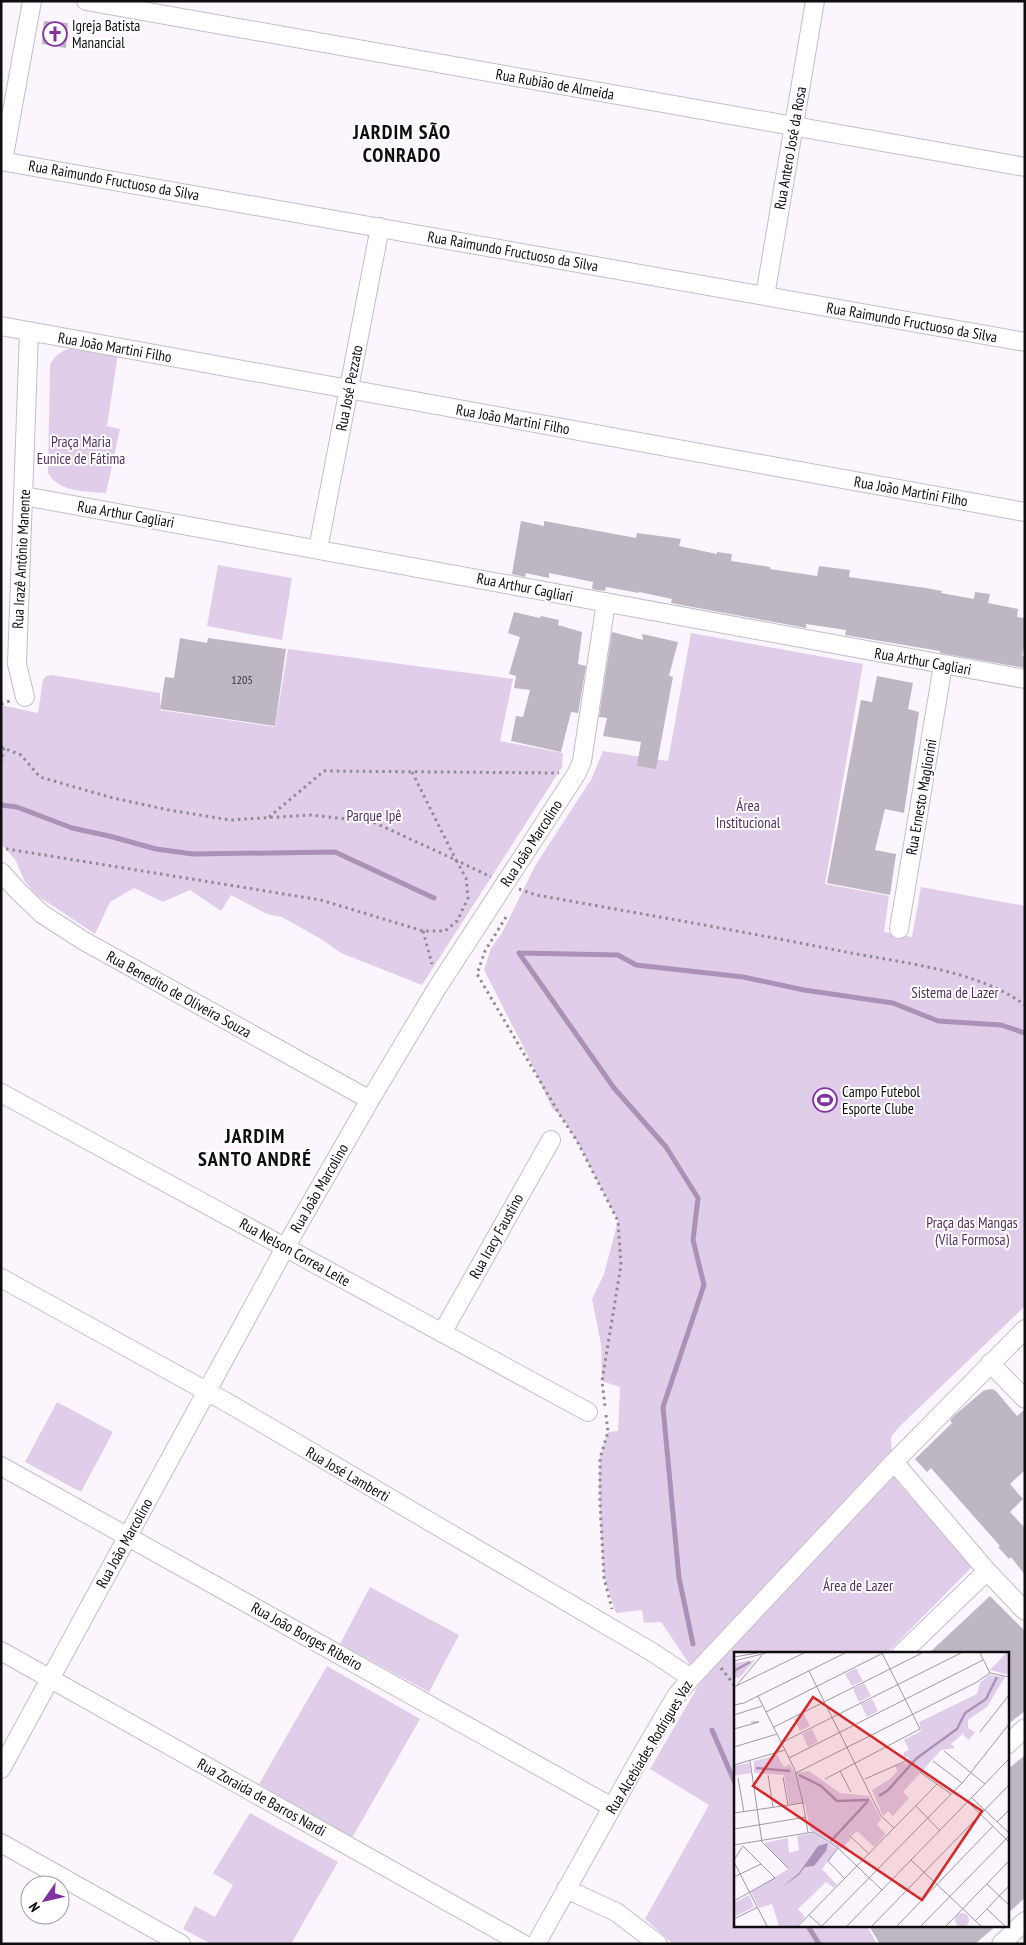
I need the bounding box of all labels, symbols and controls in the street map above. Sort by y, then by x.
place label: Igreja Batista Manancial [72,16,140,52]
church icon: Igreja Batista Manancial [42,21,68,47]
street label: Rua Rubião de Almeida [494,64,616,104]
street label: Rua Antero José da Rosa [770,85,810,211]
district label: JARDIM SÃO CONRADO [352,119,451,168]
street label: Rua Raimundo Fructuoso da Silva [27,156,201,204]
street label: Rua Raimundo Fructuoso da Silva [426,227,600,275]
street label: Rua Raimundo Fructuoso da Silva [825,298,999,346]
street label: Rua João Martini Filho [57,328,173,366]
street label: Rua José Pezzato [331,343,367,433]
street label: Rua João Martini Filho [455,400,571,438]
park label: Praça Maria Eunice de Fátima [37,432,125,468]
street label: Rua João Martini Filho [853,472,969,510]
street label: Rua Irazê Antônio Manente [8,489,34,629]
street label: Rua Arthur Cagliari [76,496,176,532]
street label: Rua Arthur Cagliari [475,568,575,606]
street label: Rua Arthur Cagliari [873,643,973,679]
house number: 1205 [231,672,253,687]
street label: Rua Ernesto Magliorini [901,738,941,856]
street label: Rua João Marcolino [496,796,566,890]
park label: Área Institucional [716,796,781,832]
park label: Parque Ipê [346,806,402,825]
street label: Rua Benedito de Oliveira Souza [103,946,255,1042]
park label: Sistema de Lazer [911,983,1000,1002]
place label: Campo Futebol Esporte Clube [842,1082,921,1118]
sports icon: Campo Futebol Esporte Clube [812,1087,838,1113]
district label: JARDIM SANTO ANDRÉ [198,1123,312,1172]
street label: Rua João Marcolino [286,1140,352,1236]
street label: Rua Iracy Faustino [465,1190,527,1282]
park label: Praça das Mangas (Vila Formosa) [926,1213,1018,1249]
street label: Rua Nelson Correa Leite [236,1214,354,1290]
street label: Rua José Lamberti [303,1442,393,1506]
street label: Rua João Marcolino [92,1495,156,1591]
park label: Área de Lazer [823,1576,894,1595]
street label: Rua João Borges Ribeiro [248,1598,366,1674]
inset map [734,1652,1008,1928]
street label: Rua Alcebíades Rodrigues Vaz [602,1677,696,1817]
street label: Rua Zoraida de Barros Nardi [194,1754,330,1840]
north arrow [20,1875,70,1925]
text: N [25,1899,44,1915]

